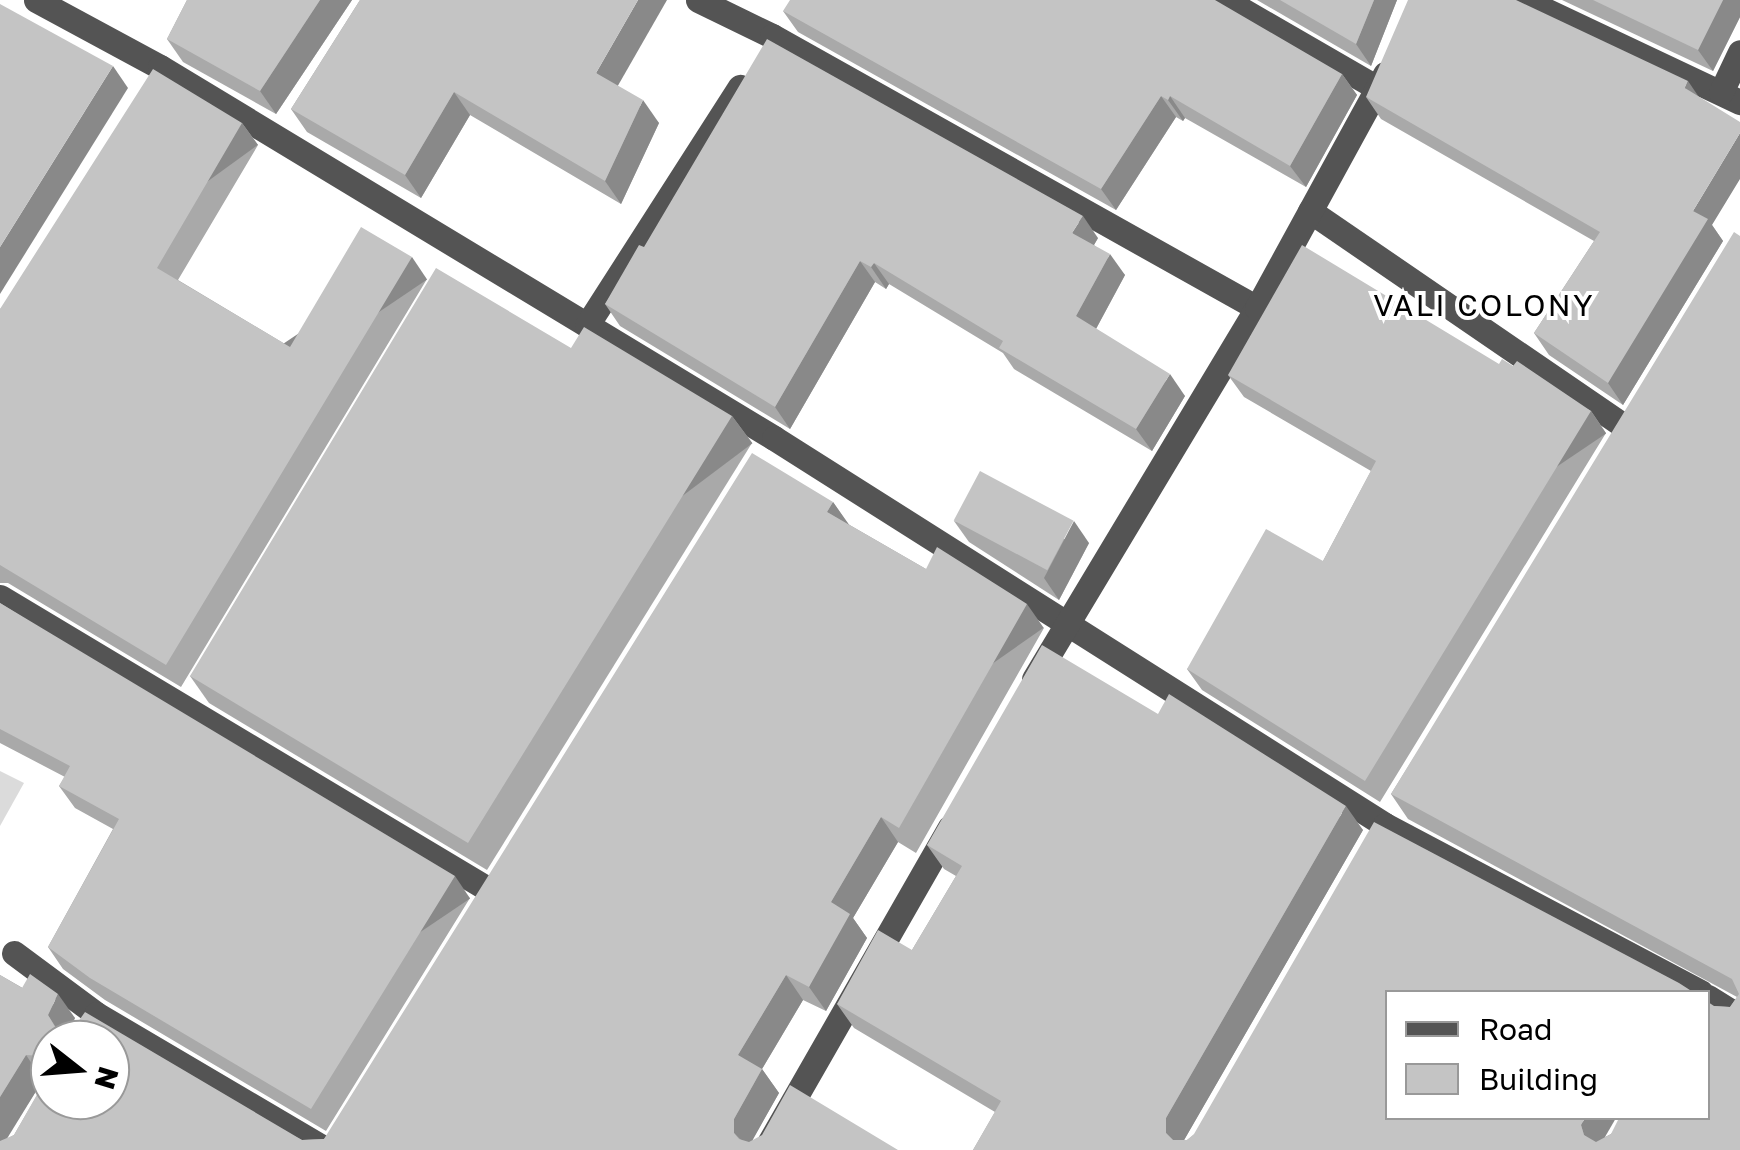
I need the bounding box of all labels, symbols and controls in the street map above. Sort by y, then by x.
district label: VALI COLONY [1373,287,1595,323]
legend [1385,990,1710,1120]
text: Road [1479,1011,1553,1047]
north arrow [30,1020,130,1120]
text: Building [1479,1061,1598,1097]
text: N [88,1063,126,1093]

